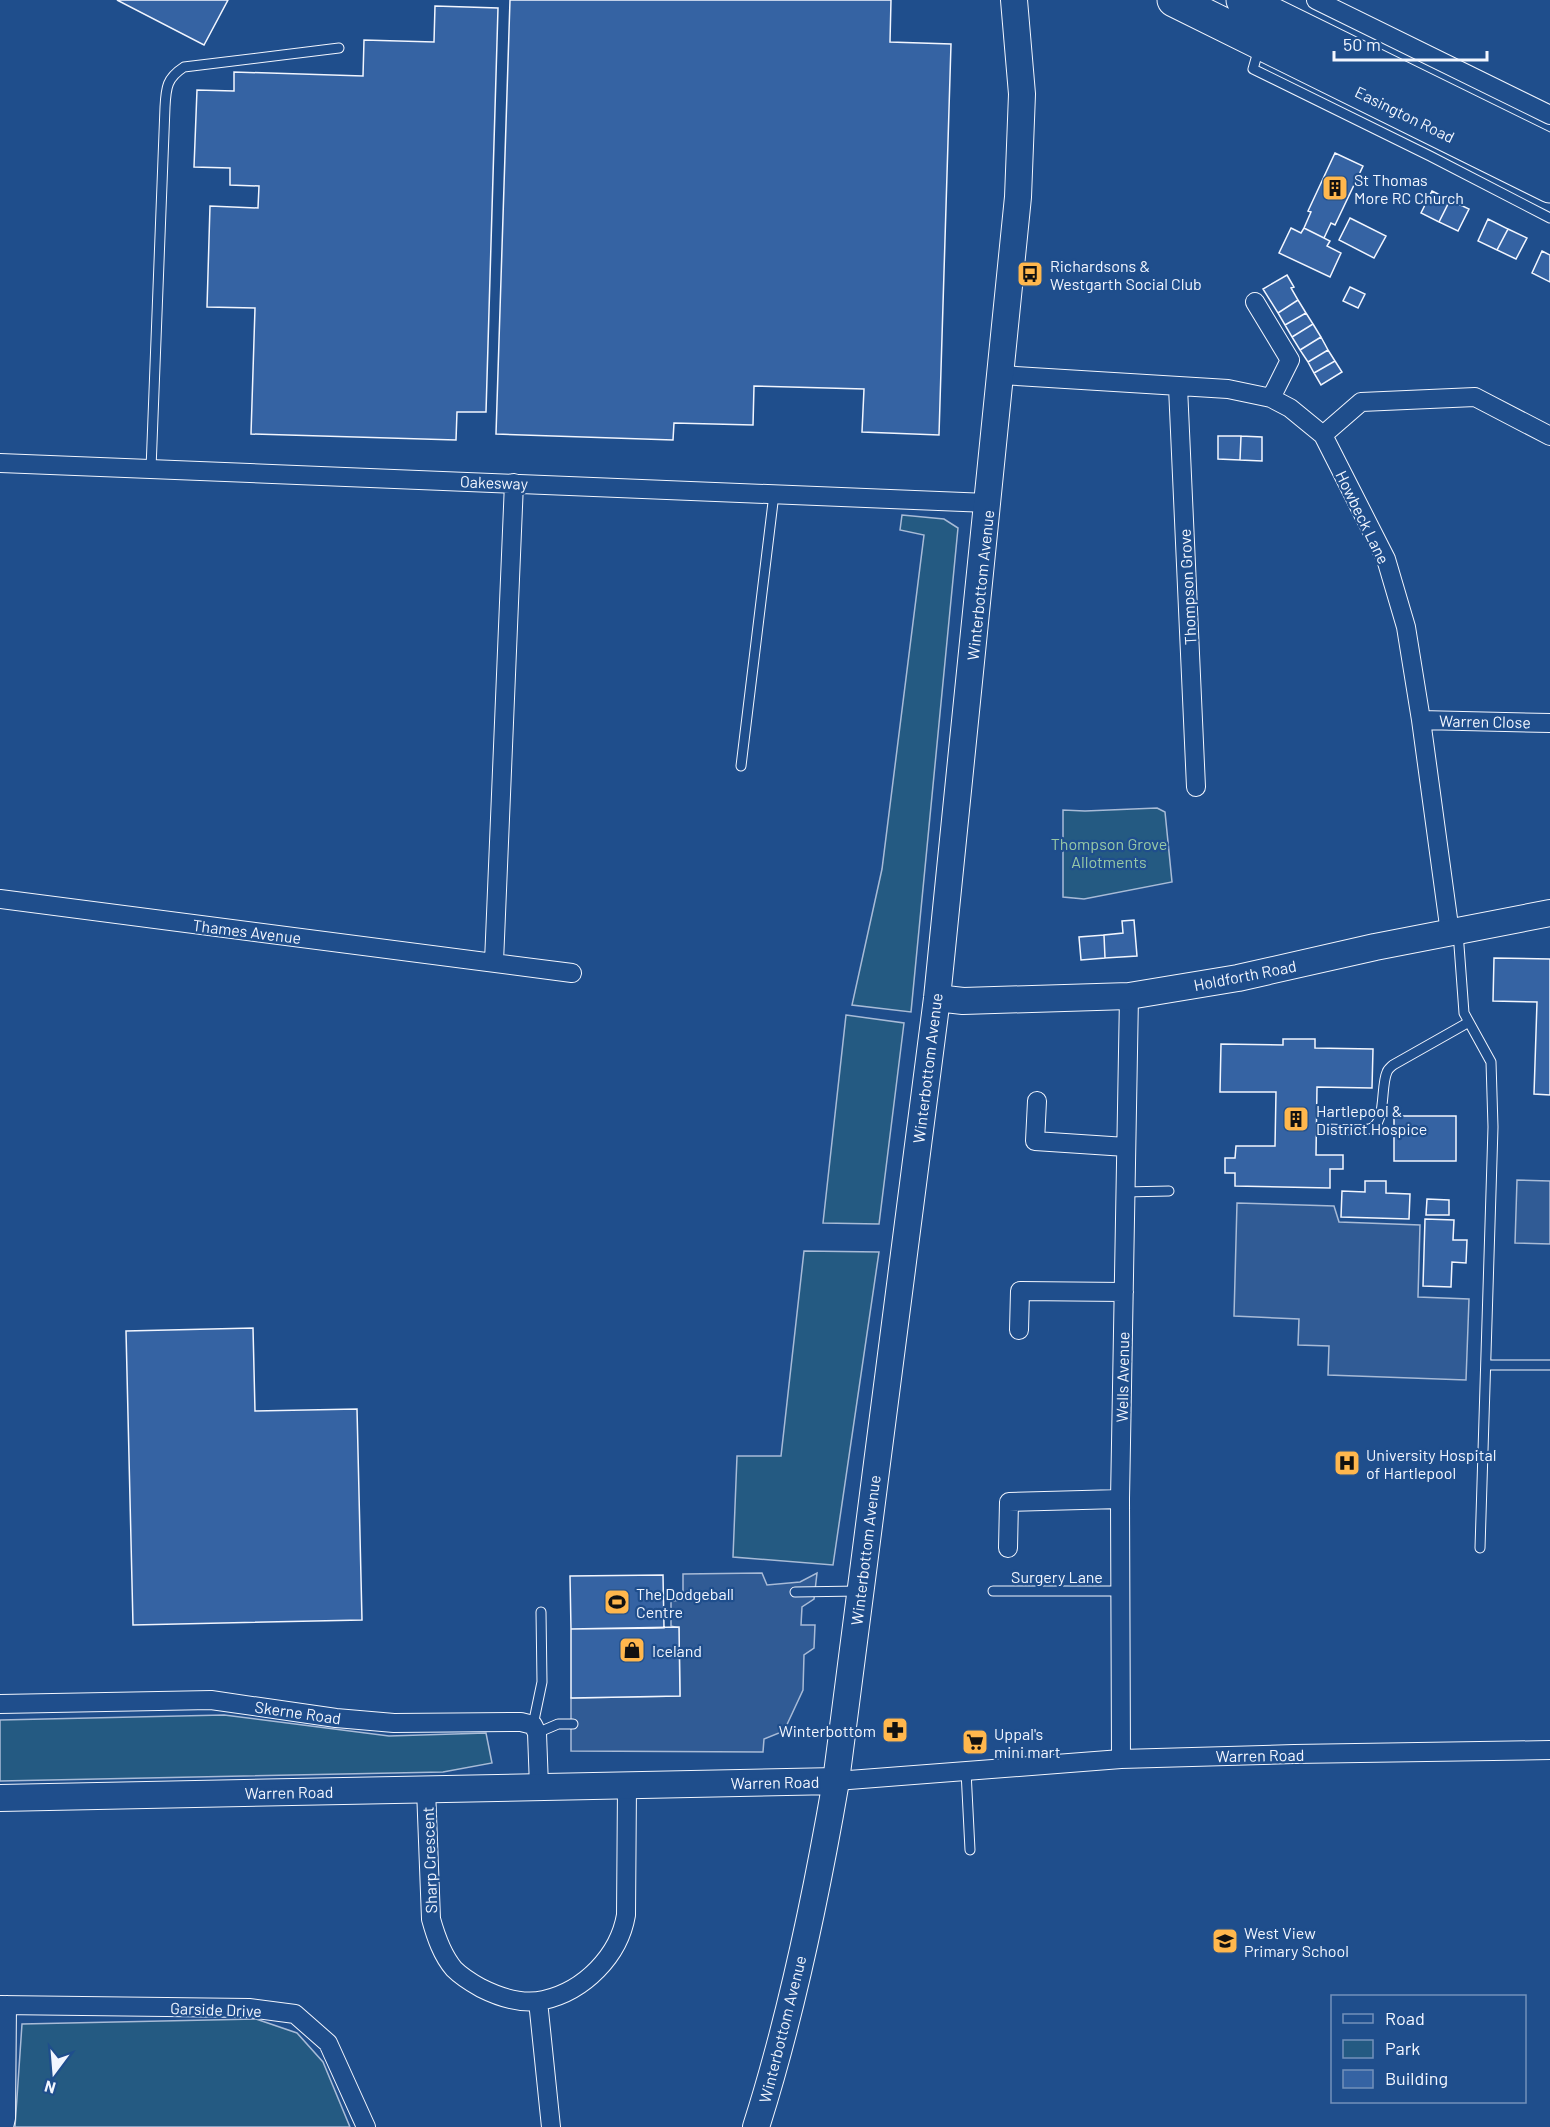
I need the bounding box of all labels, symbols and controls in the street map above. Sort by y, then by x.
scale bar [1334,24,1487,62]
text: 50 m [1343,33,1381,55]
street label: Easington Road [1352,82,1458,146]
place label: St Thomas More RC Church [1354,170,1464,207]
building icon: St Thomas More RC Church [1320,173,1350,203]
place label: Richardsons & Westgarth Social Club [1050,256,1202,293]
bus stop icon: Richardsons & Westgarth Social Club [1015,259,1045,289]
street label: Howbeck Lane [1332,467,1394,567]
street label: Oakesway [460,471,529,493]
street label: Winterbottom Avenue [963,509,997,661]
street label: Thompson Grove [1174,528,1200,646]
street label: Warren Close [1439,711,1531,731]
park label: Thompson Grove Allotments [1051,834,1167,871]
street label: Thames Avenue [192,915,302,947]
street label: Holdforth Road [1192,956,1298,994]
street label: Winterbottom Avenue [908,992,946,1144]
place label: Hartlepool & District Hospice [1316,1101,1427,1138]
building icon: Hartlepool & District Hospice [1281,1104,1311,1134]
street label: Wells Avenue [1112,1331,1132,1423]
place label: University Hospital of Hartlepool [1366,1445,1496,1482]
hospital icon: University Hospital of Hartlepool [1332,1448,1362,1478]
street label: Winterbottom Avenue [846,1474,884,1626]
street label: Surgery Lane [1011,1567,1103,1586]
place label: The Dodgeball Centre [636,1584,734,1621]
sports icon: The Dodgeball Centre [602,1587,632,1617]
shop icon: Iceland [617,1635,647,1665]
place label: Iceland [652,1641,702,1660]
street label: Skerne Road [254,1697,342,1727]
pharmacy icon: Winterbottom [880,1715,910,1745]
place label: Winterbottom [779,1721,876,1740]
place label: Uppal's mini mart [994,1724,1061,1761]
supermarket icon: Uppal's mini mart [960,1727,990,1757]
street label: Warren Road [1215,1745,1305,1765]
street label: Warren Road [730,1772,820,1792]
street label: Warren Road [244,1782,334,1802]
street label: Sharp Crescent [418,1806,440,1914]
place label: West View Primary School [1244,1923,1349,1960]
school or university icon: West View Primary School [1210,1926,1240,1956]
street label: Winterbottom Avenue [754,1953,810,2105]
legend [1331,1995,1526,2103]
street label: Garside Drive [170,1998,262,2020]
text: Road [1385,2007,1425,2029]
text: Park [1385,2037,1420,2059]
north arrow [24,2043,84,2103]
text: Building [1385,2067,1448,2089]
text: N [42,2077,57,2098]

